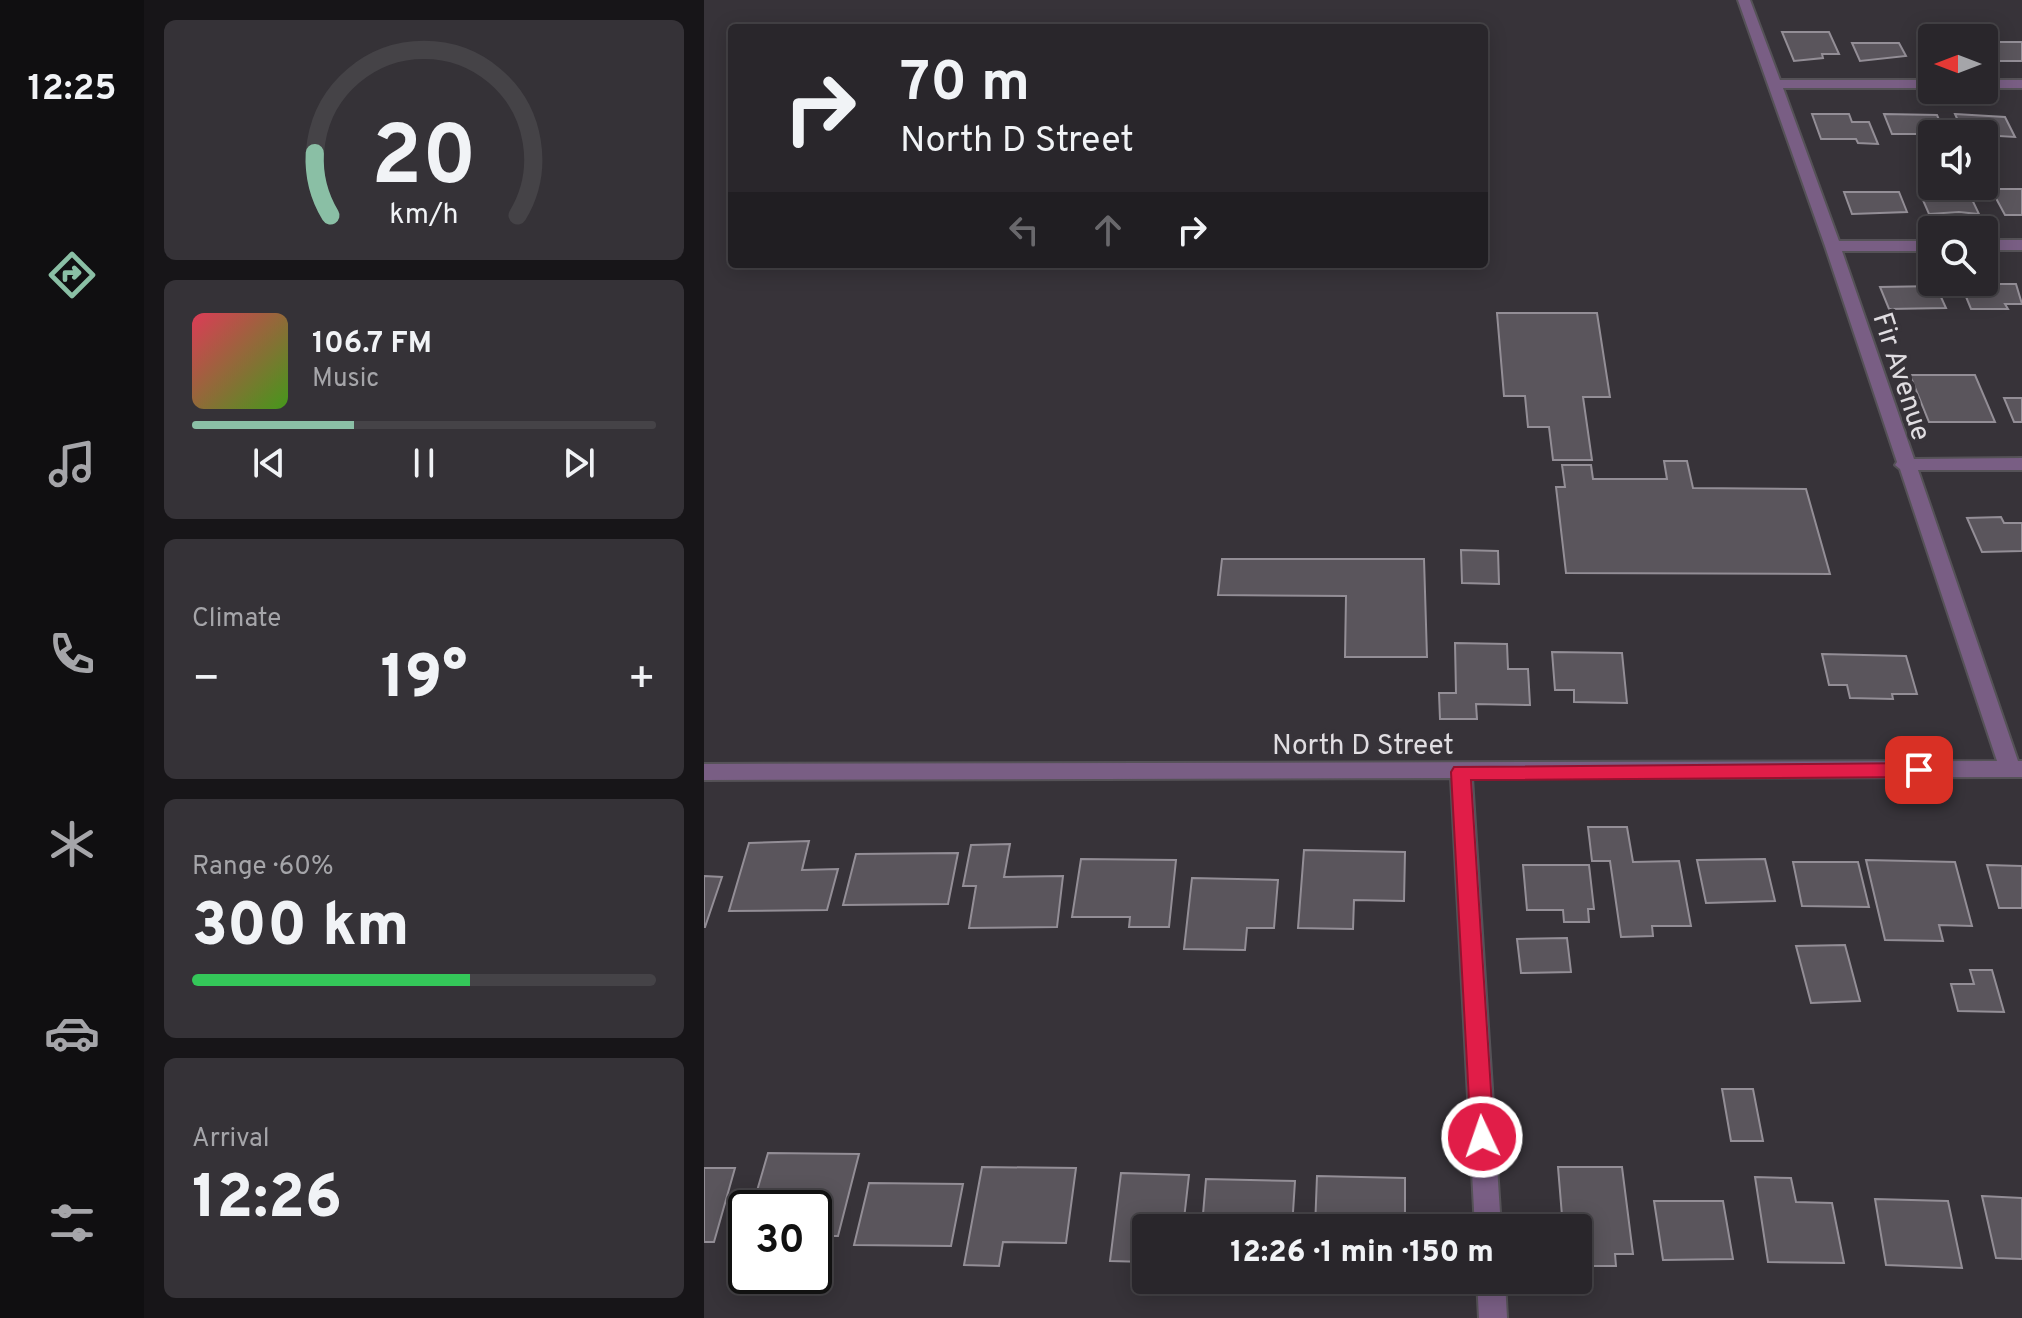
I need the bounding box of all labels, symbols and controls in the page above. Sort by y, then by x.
north arrow [1918,24,1998,104]
map controls [1918,24,1998,296]
text: 70 m [900,50,1030,120]
icon: right [768,56,872,160]
text: 12:25 [27,67,117,113]
text: 20 [371,108,477,213]
text: North D Street [900,119,1134,165]
button: sound [1918,120,1998,200]
text: km/h [389,198,459,234]
icon: left [1002,208,1046,252]
icon: ahead [1086,208,1130,252]
icon: right [1170,208,1214,252]
button: search [1918,216,1998,296]
icon: directions [44,247,100,303]
street label: Fir Avenue [1863,308,1938,446]
text: 106.7 FM [312,326,432,363]
text: Music [312,363,379,396]
icon: music [44,436,100,492]
icon: previous [247,441,291,485]
icon: pause [402,441,446,485]
icon: next [557,441,601,485]
text: Climate [192,603,281,636]
icon: phone [44,626,100,682]
text: 19° [381,643,467,719]
text: − [192,653,220,709]
text: + [628,653,656,709]
street label: North D Street [1272,729,1454,765]
pin [1885,736,1953,804]
icon: arrive [1897,748,1941,792]
icon: climate [44,816,100,872]
text: Range · 60% [192,851,334,884]
text: 300 km [192,891,409,967]
icon: car [44,1005,100,1061]
position arrow [1440,1095,1524,1179]
text: Arrival [192,1123,270,1156]
text: 12:26 [192,1163,342,1239]
speed limit sign: 30 [728,1190,832,1294]
icon: filters [44,1195,100,1251]
text: 12:26 · 1 min · 150 m [1230,1235,1494,1272]

